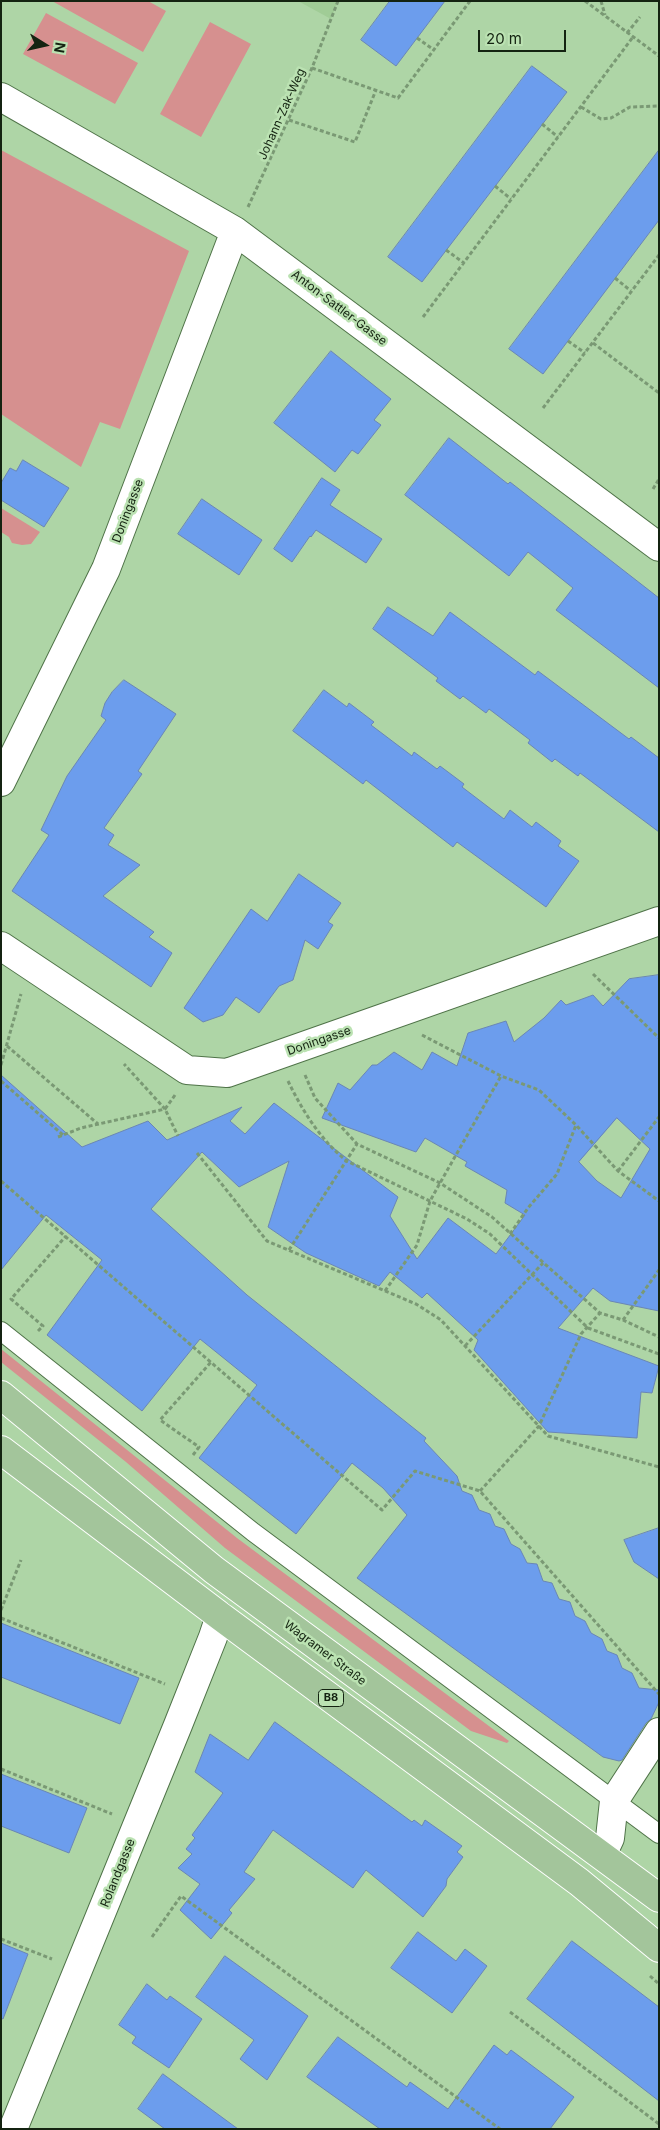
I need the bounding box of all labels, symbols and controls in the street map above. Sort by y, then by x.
north arrow [20,20,70,70]
scale bar [480,20,568,52]
text: 20 m [486,29,522,48]
text: N [51,41,70,54]
street label: Johann-Zak-Weg [255,66,309,162]
street label: Anton-Sattler-Gasse [288,267,390,349]
street label: Doningasse [109,477,147,545]
street label: Doningasse [285,1023,353,1059]
street label: Wagramer Straße [281,1617,369,1689]
road number: B8 [318,1690,344,1706]
street label: Rolandgasse [98,1837,138,1909]

